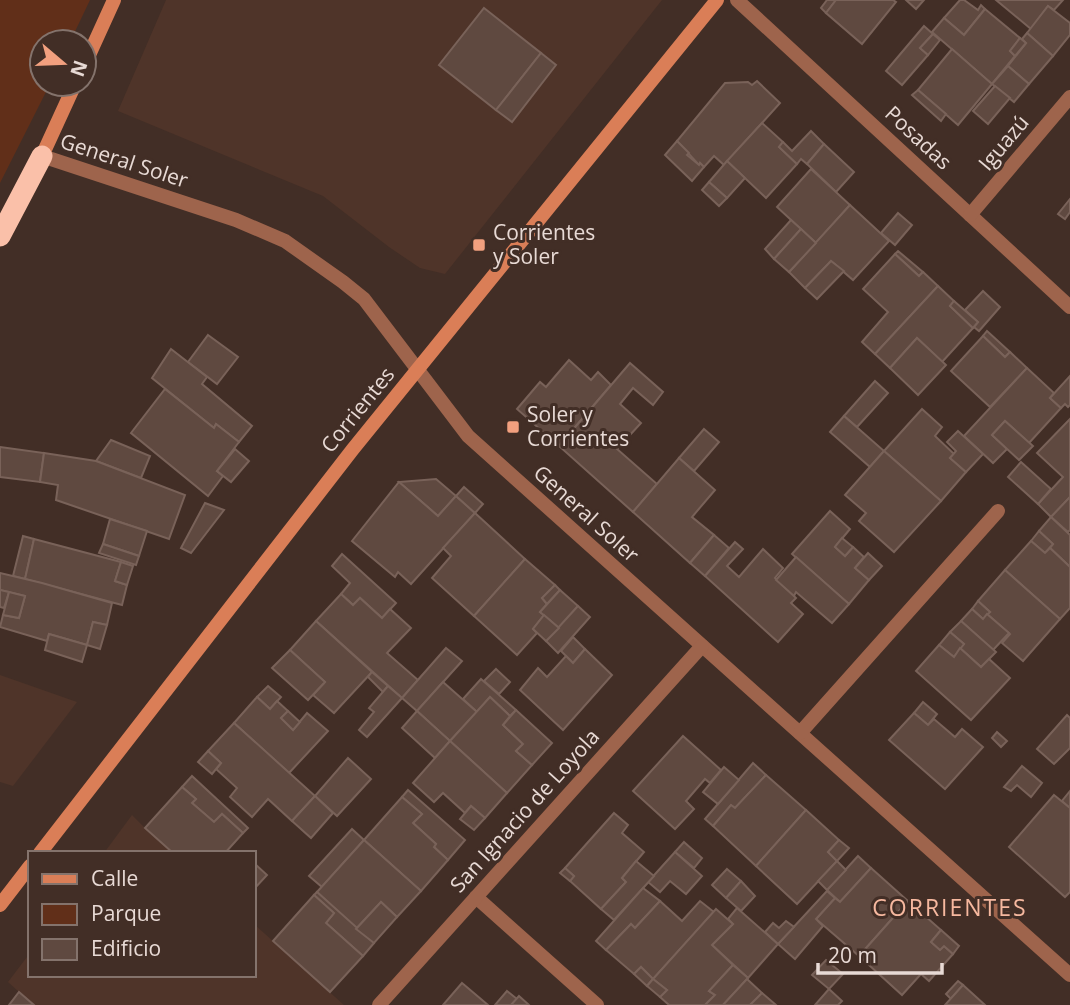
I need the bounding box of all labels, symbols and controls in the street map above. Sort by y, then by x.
north arrow [28,28,98,98]
text: N [64,57,94,80]
street label: Posadas [879,99,958,175]
street label: Iguazú [972,109,1035,176]
street label: General Soler [57,126,192,194]
place label: Corrientes y Soler [493,218,595,270]
marker: Corrientes y Soler [471,237,487,253]
street label: Corrientes [314,361,400,458]
place label: Soler y Corrientes [527,400,629,452]
marker: Soler y Corrientes [505,419,521,435]
street label: General Soler [528,459,646,568]
street label: San Ignacio de Loyola [443,723,605,898]
legend [28,851,256,977]
text: Calle [91,864,138,892]
district label: CORRIENTES [872,891,1028,923]
text: Parque [91,899,161,927]
scale bar [818,932,942,976]
text: Edificio [91,934,161,962]
text: 20 m [828,941,877,969]

